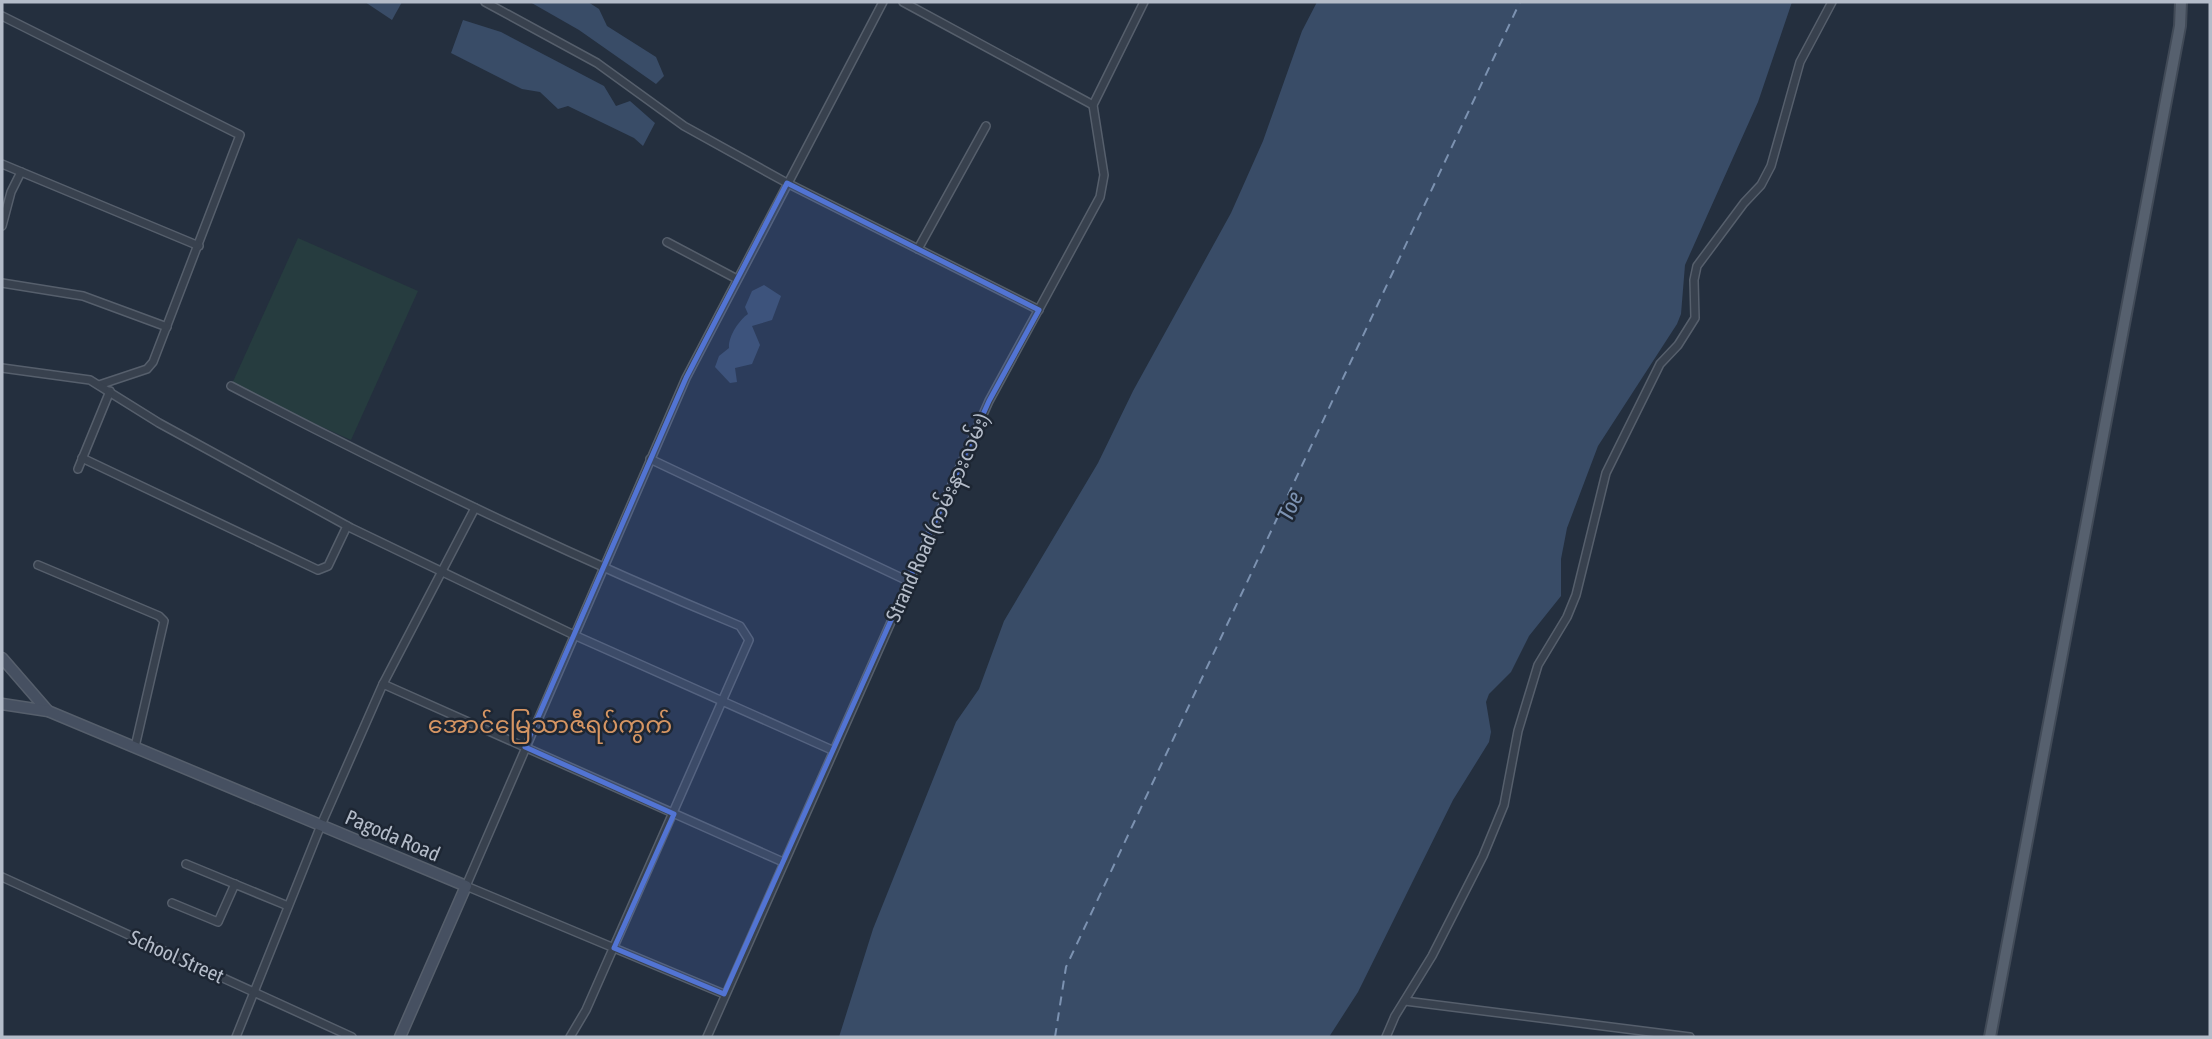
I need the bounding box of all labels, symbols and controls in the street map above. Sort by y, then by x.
street label: Strand Road (ကမ်းနားလမ်း) [877,408,999,627]
water label: Toe [1272,487,1308,525]
district label: အောင်မြေသာဇီရပ်ကွက် [428,709,672,744]
street label: Pagoda Road [342,804,444,866]
street label: School Street [126,924,228,988]

